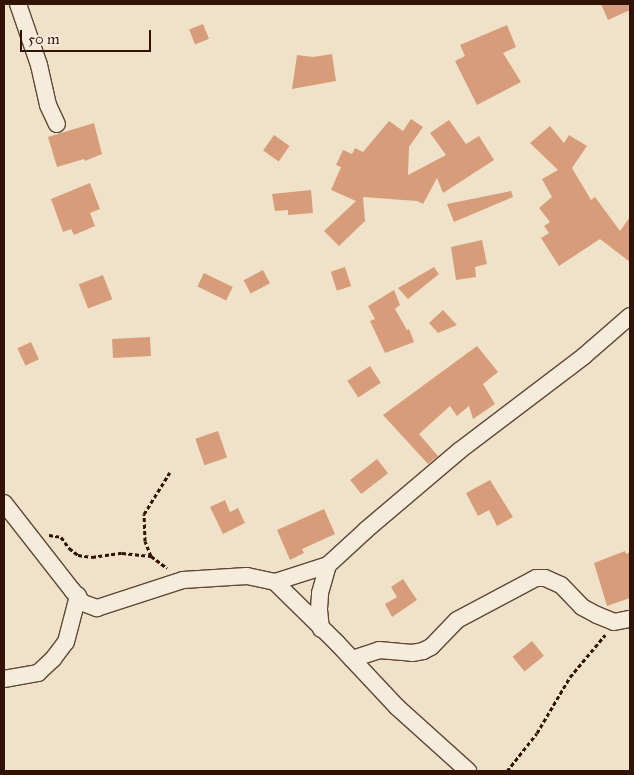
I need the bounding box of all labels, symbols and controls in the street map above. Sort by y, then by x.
scale bar [22,20,154,52]
text: 50 m [28,30,60,48]

